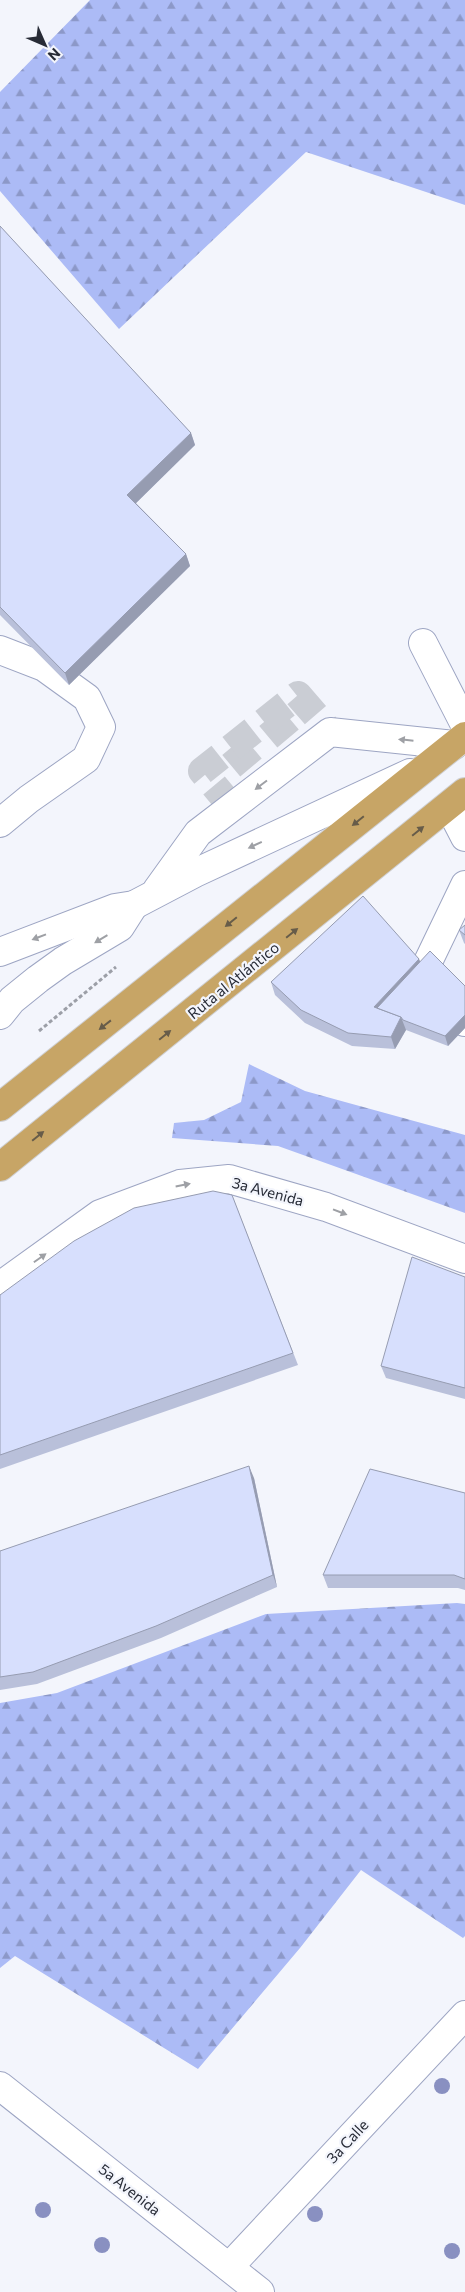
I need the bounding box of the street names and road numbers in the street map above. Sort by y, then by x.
street label: Ruta al Atlántico [184,938,282,1022]
street label: 3a Avenida [230,1173,306,1209]
street label: 3a Calle [322,2115,372,2166]
street label: 5a Avenida [96,2159,164,2219]

